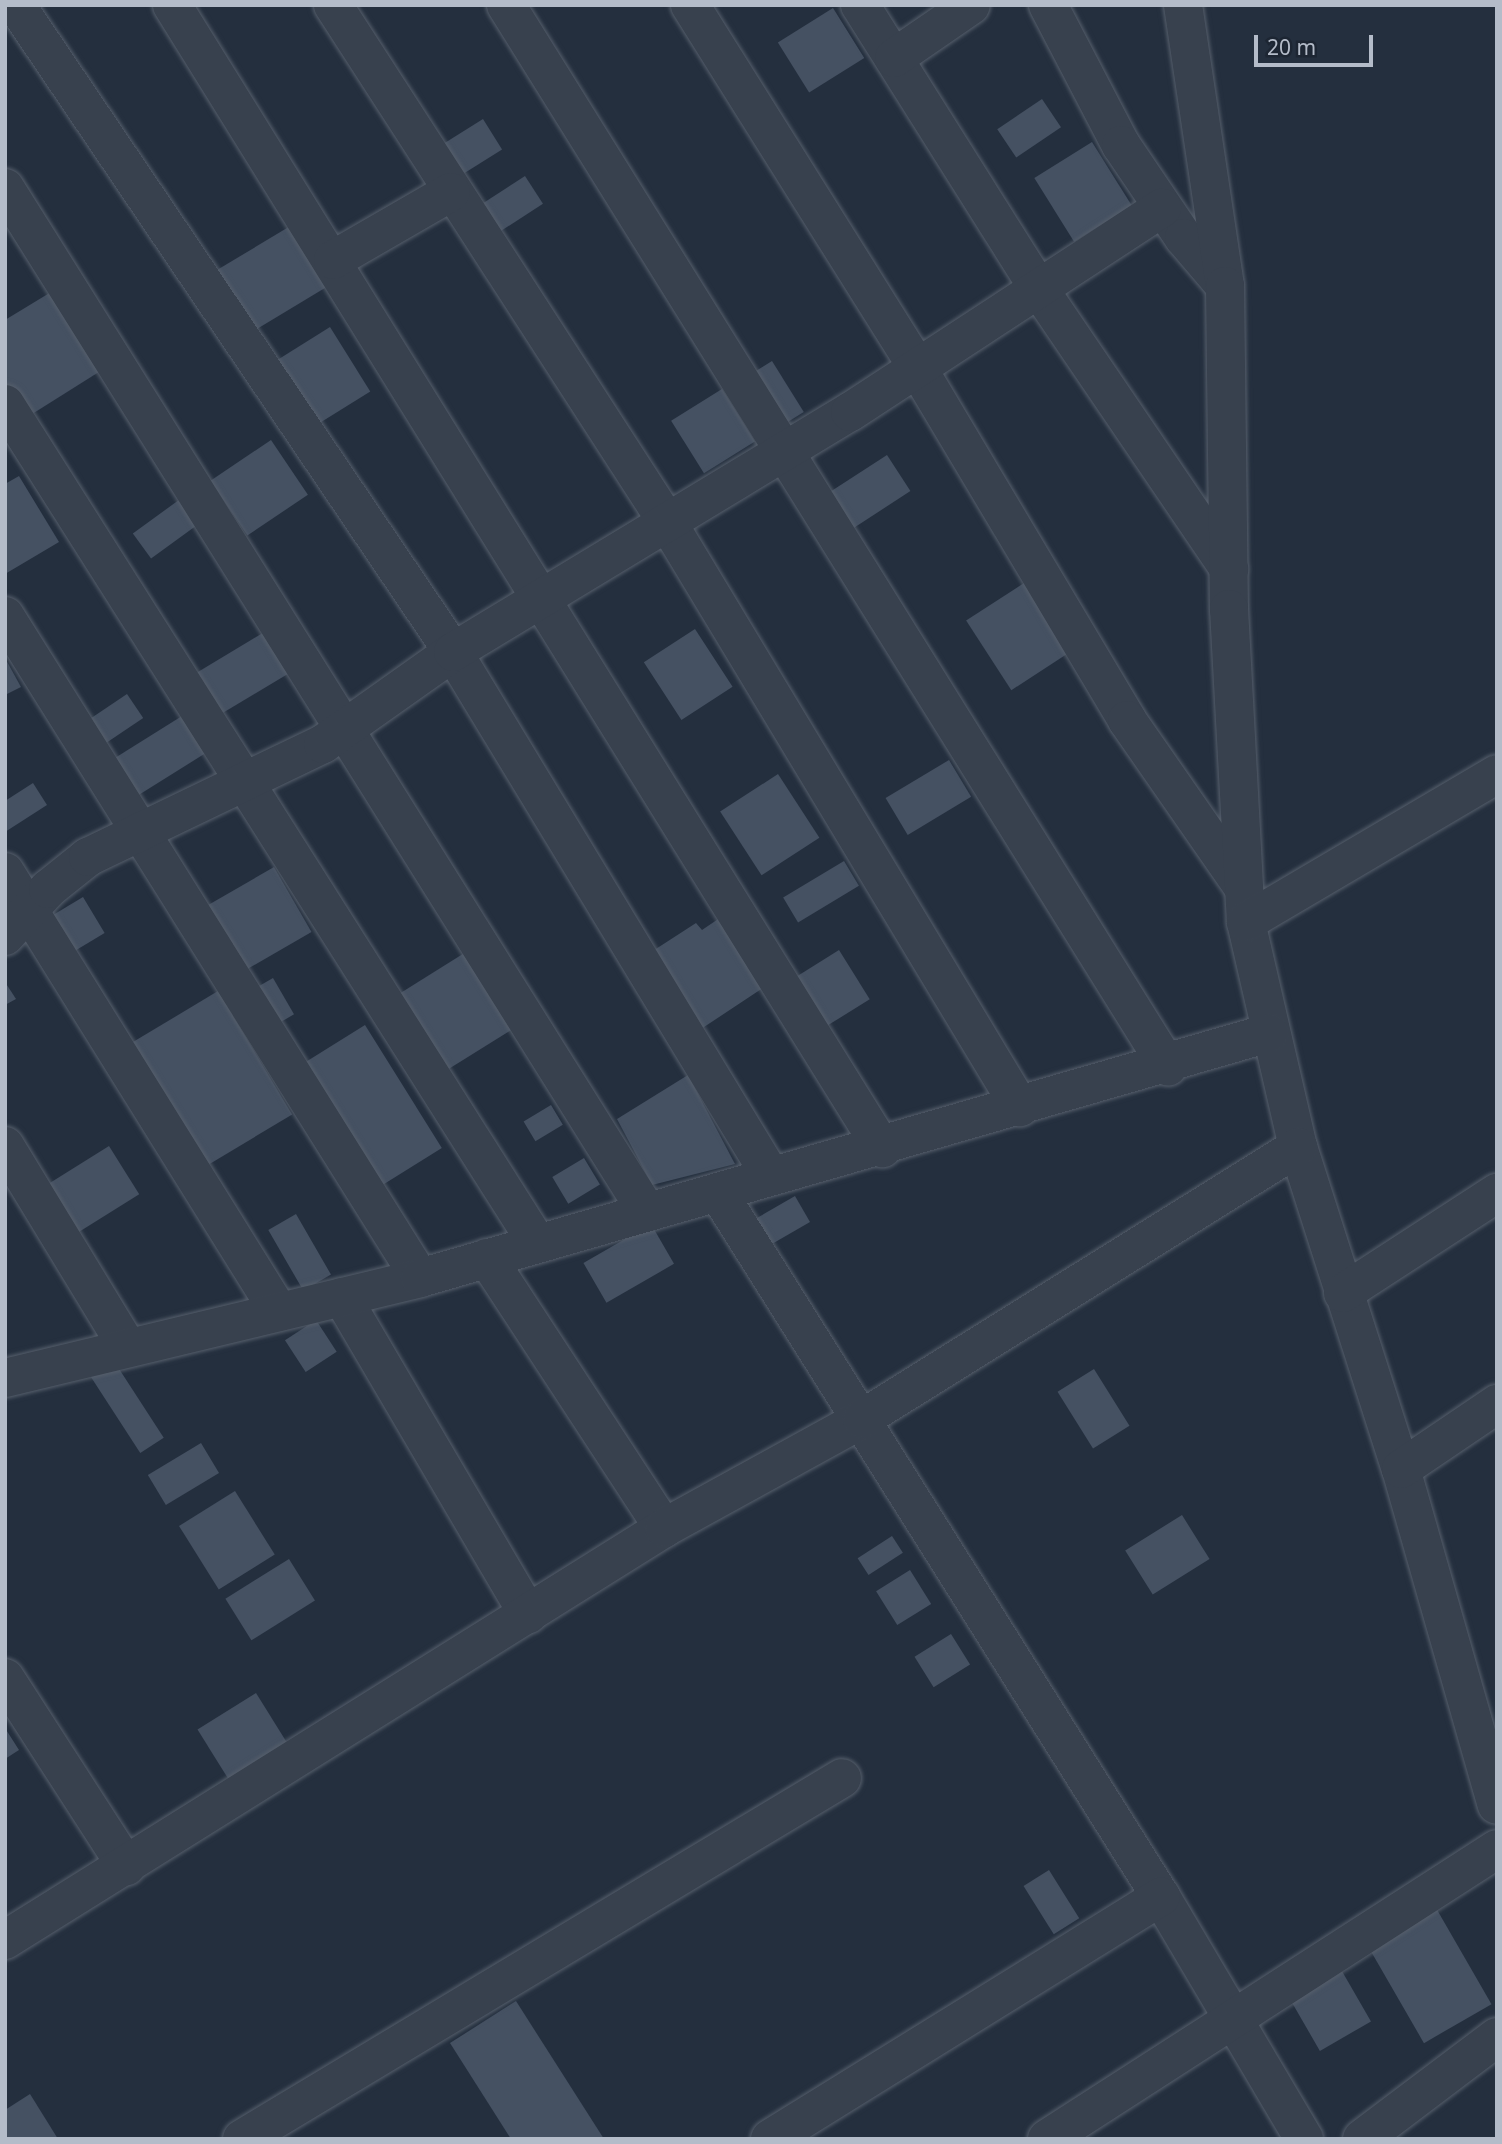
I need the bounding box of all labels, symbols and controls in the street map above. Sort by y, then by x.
scale bar [1257,21,1376,65]
text: 20 m [1267,33,1316,61]

